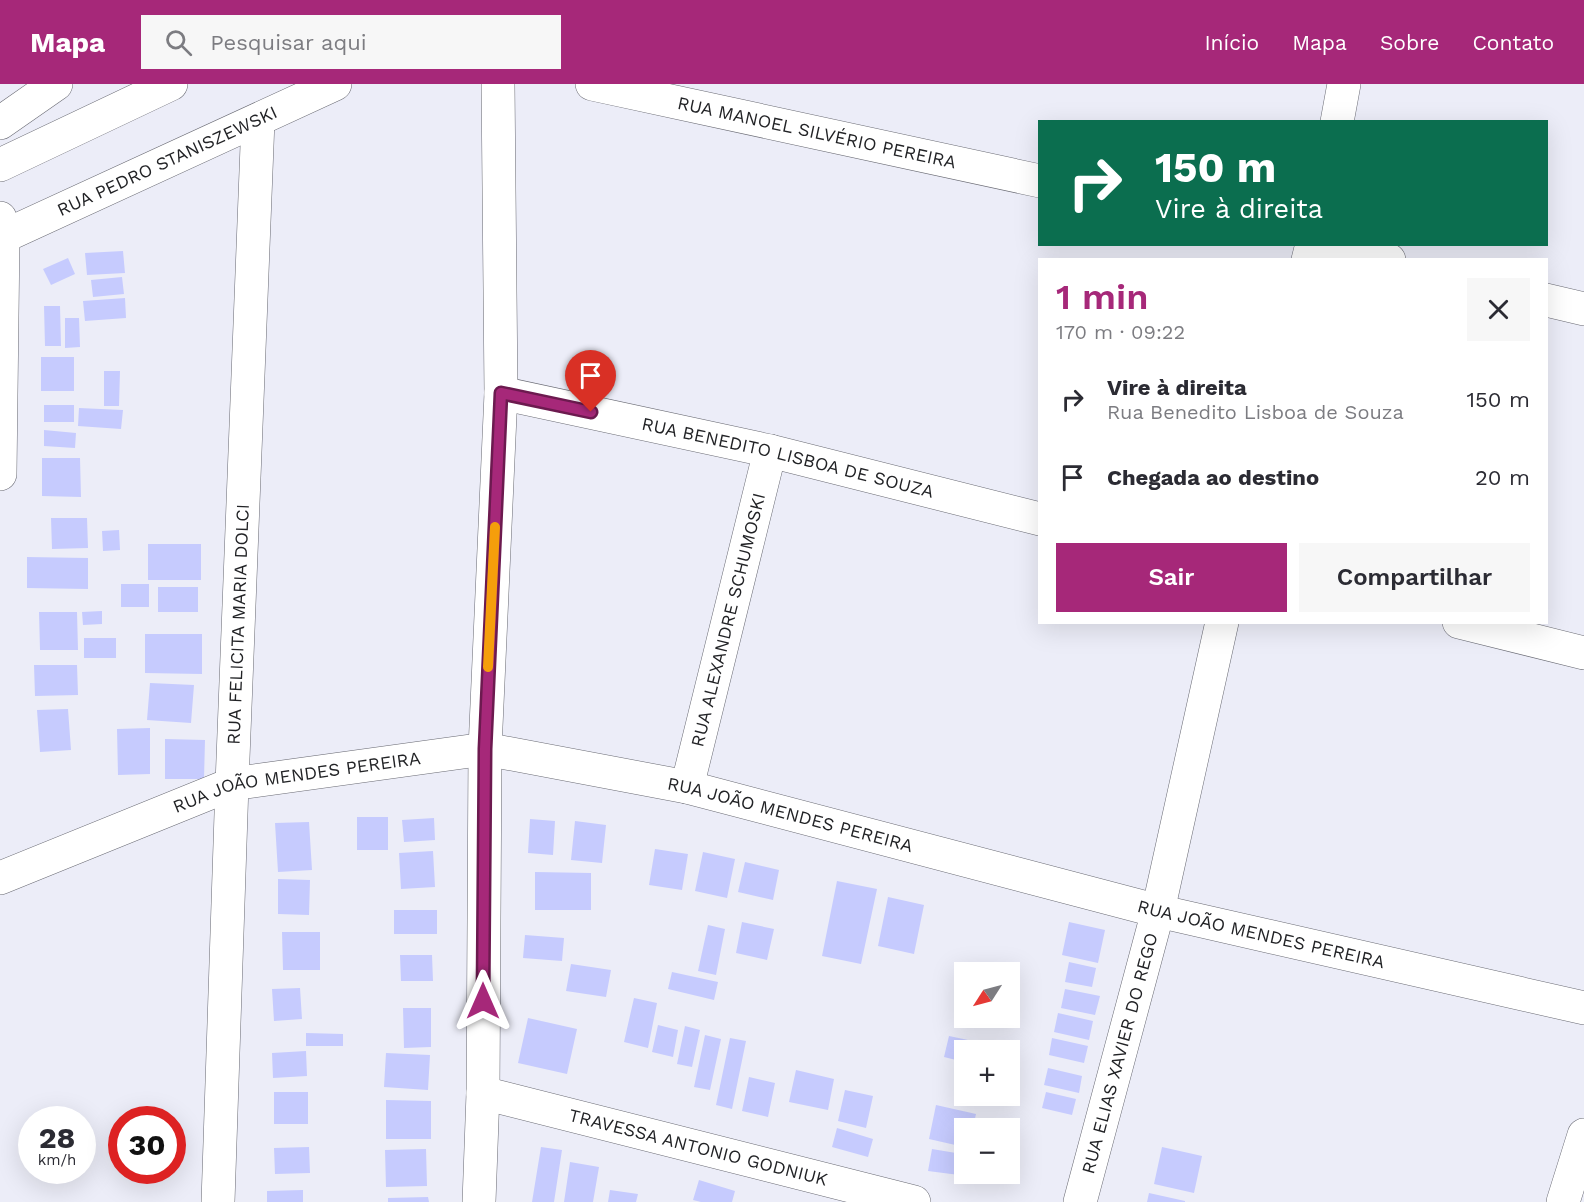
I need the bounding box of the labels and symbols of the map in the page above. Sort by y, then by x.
street label: RUA MANOEL SILVÉRIO PEREIRA [676,92,958,173]
street label: RUA PEDRO STANISZEWSKI [54,101,280,220]
pin [565,350,616,412]
street label: RUA BENEDITO LISBOA DE SOUZA [640,413,936,502]
street label: RUA ALEXANDRE SCHUMOSKI [686,491,769,749]
street label: RUA FELICITA MARIA DOLCI [223,504,253,745]
street label: RUA JOÃO MENDES PEREIRA [170,747,422,817]
street label: RUA JOÃO MENDES PEREIRA [666,773,915,856]
street label: RUA JOÃO MENDES PEREIRA [1135,895,1387,972]
street label: RUA ELIAS XAVIER DO REGO [1077,930,1162,1176]
north arrow [954,962,1020,1028]
position arrow [451,969,515,1033]
street label: TRAVESSA ANTONIO GODNIUK [567,1104,830,1190]
speed limit sign: 30 [108,1106,186,1184]

